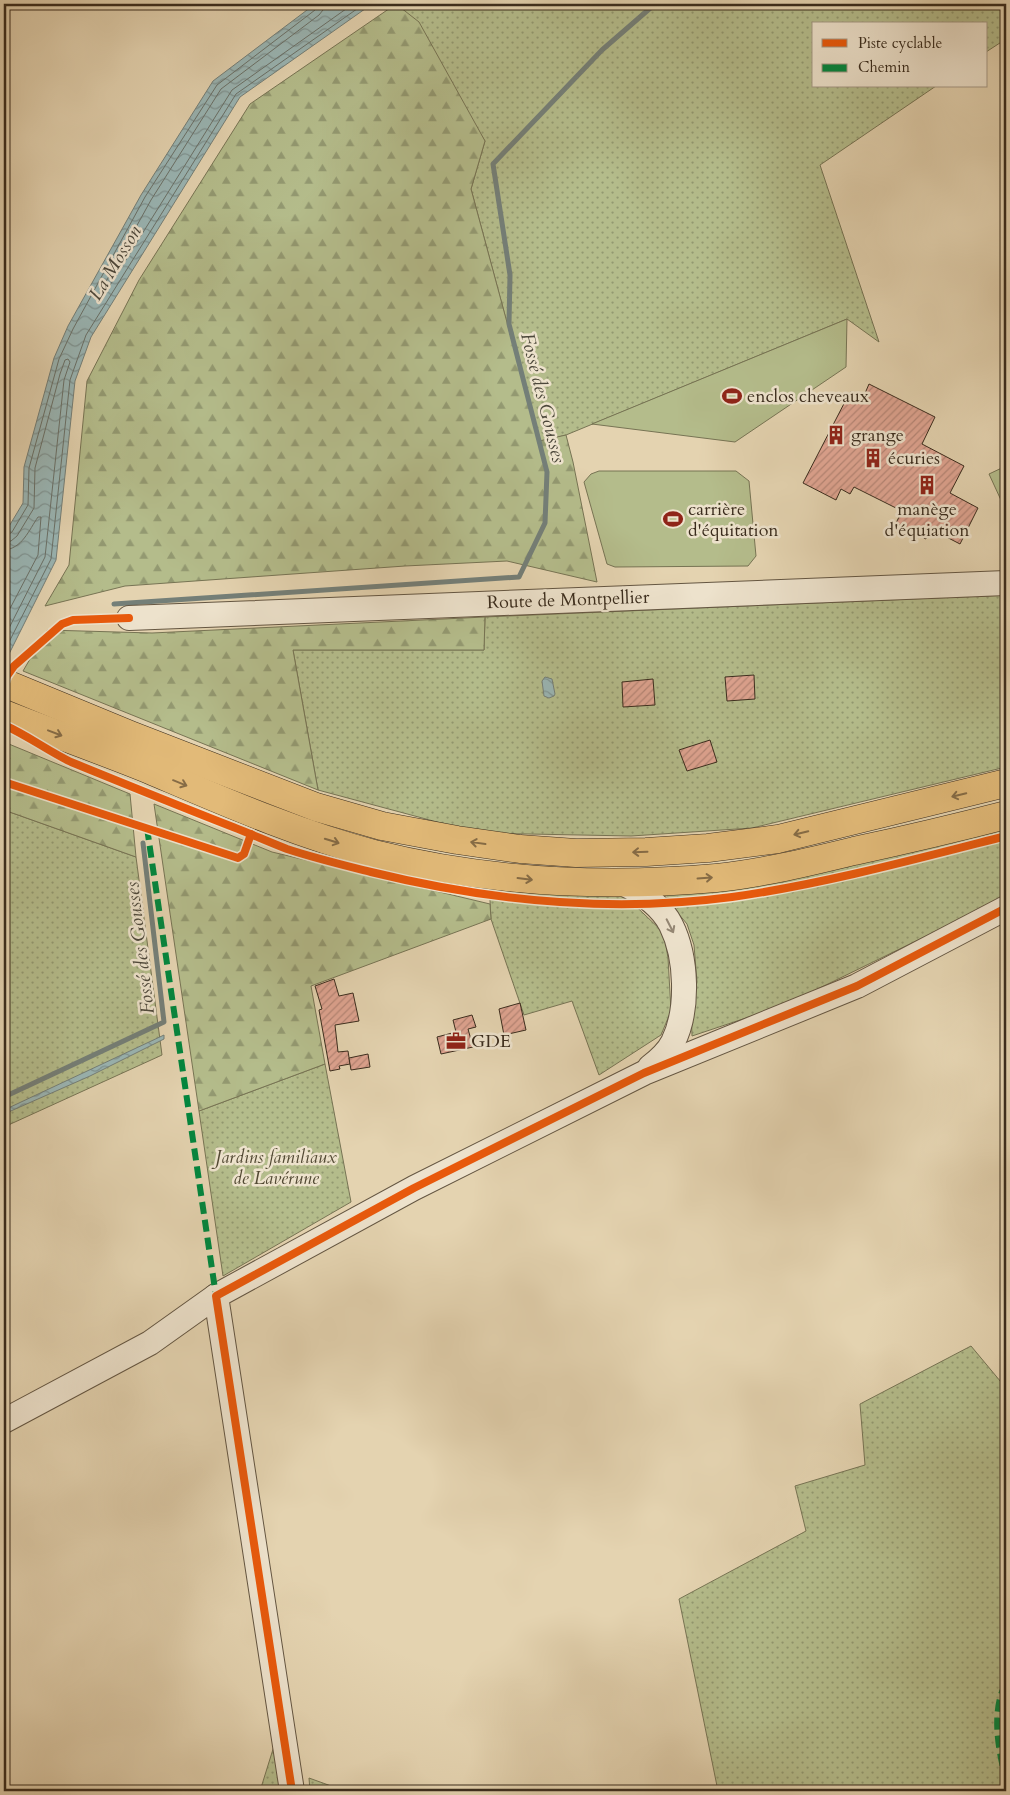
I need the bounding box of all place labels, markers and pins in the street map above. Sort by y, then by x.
place label: enclos cheveaux [747,384,869,409]
sports icon: enclos cheveaux [721,385,743,407]
place label: grange [851,423,904,448]
building icon: grange [825,424,847,446]
place label: écuries [888,446,940,471]
building icon: écuries [862,447,884,469]
building icon: manège d'équiation [916,474,938,496]
place label: carrière d'équitation [688,497,779,543]
place label: manège d'équiation [885,497,970,543]
sports icon: carrière d'équitation [662,508,684,530]
place label: GDE [471,1029,511,1054]
office icon: GDE [445,1030,467,1052]

